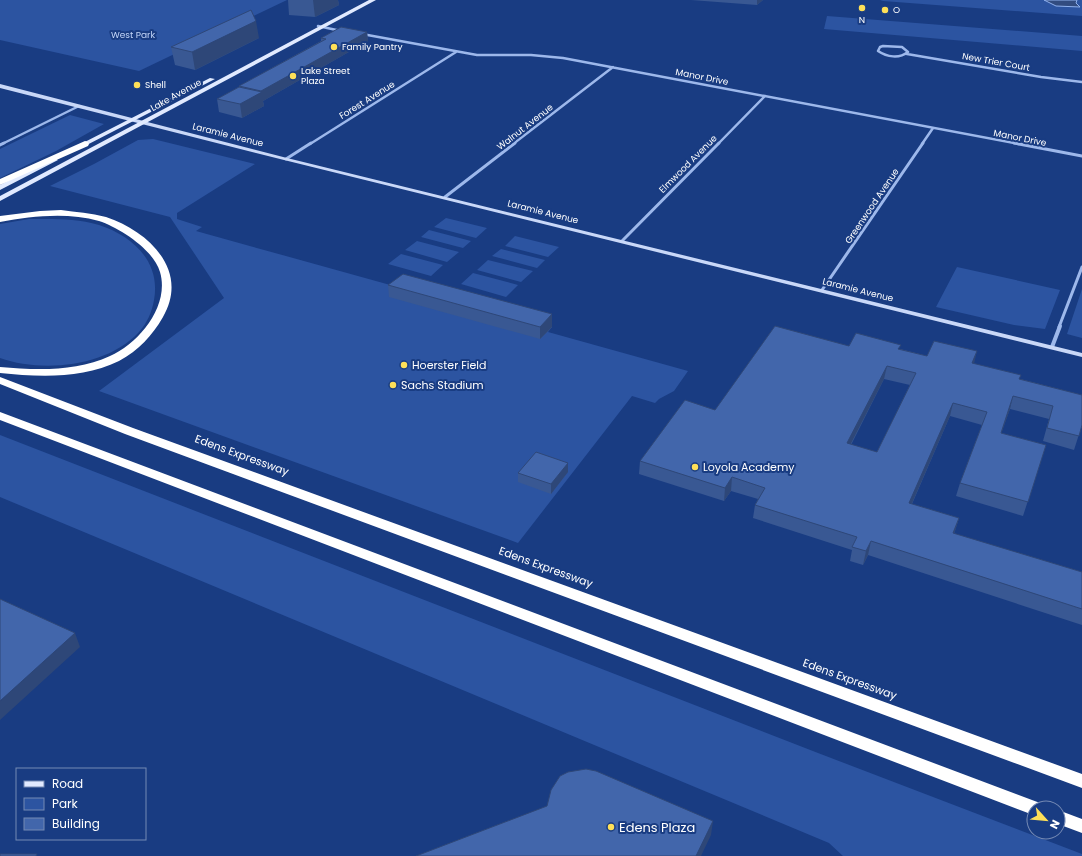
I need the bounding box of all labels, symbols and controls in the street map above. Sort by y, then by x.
marker: N [857,3,867,13]
place label: O [893,4,900,16]
marker: O [880,5,890,15]
place label: N [859,14,865,26]
park label: West Park [111,29,155,41]
place label: Family Pantry [342,41,403,53]
marker: Family Pantry [329,42,339,52]
street label: New Trier Court [961,50,1031,74]
place label: Lake Street Plaza [301,65,350,87]
street label: Manor Drive [675,66,730,88]
marker: Lake Street Plaza [288,71,298,81]
street label: Lake Avenue [148,76,204,114]
street label: Forest Avenue [337,78,397,122]
place label: Shell [145,79,166,91]
marker: Shell [132,80,142,90]
street label: Walnut Avenue [494,101,556,153]
street label: Laramie Avenue [191,120,265,150]
street label: Manor Drive [993,127,1048,149]
street label: Elmwood Avenue [656,132,720,196]
street label: Greenwood Avenue [842,166,902,246]
street label: Laramie Avenue [506,197,580,227]
street label: Laramie Avenue [821,275,895,305]
place label: Hoerster Field [412,357,486,373]
marker: Hoerster Field [399,360,409,370]
place label: Sachs Stadium [401,377,484,393]
marker: Sachs Stadium [388,380,398,390]
street label: Edens Expressway [193,431,292,480]
place label: Loyola Academy [703,459,795,475]
marker: Loyola Academy [690,462,700,472]
street label: Edens Expressway [497,543,596,592]
street label: Edens Expressway [801,655,900,704]
legend [16,768,146,840]
text: Road [52,775,83,792]
text: Park [52,795,79,812]
north arrow [1026,800,1066,840]
text: Building [52,815,100,832]
text: N [1046,817,1064,832]
place label: Edens Plaza [619,818,695,837]
marker: Edens Plaza [606,822,616,832]

